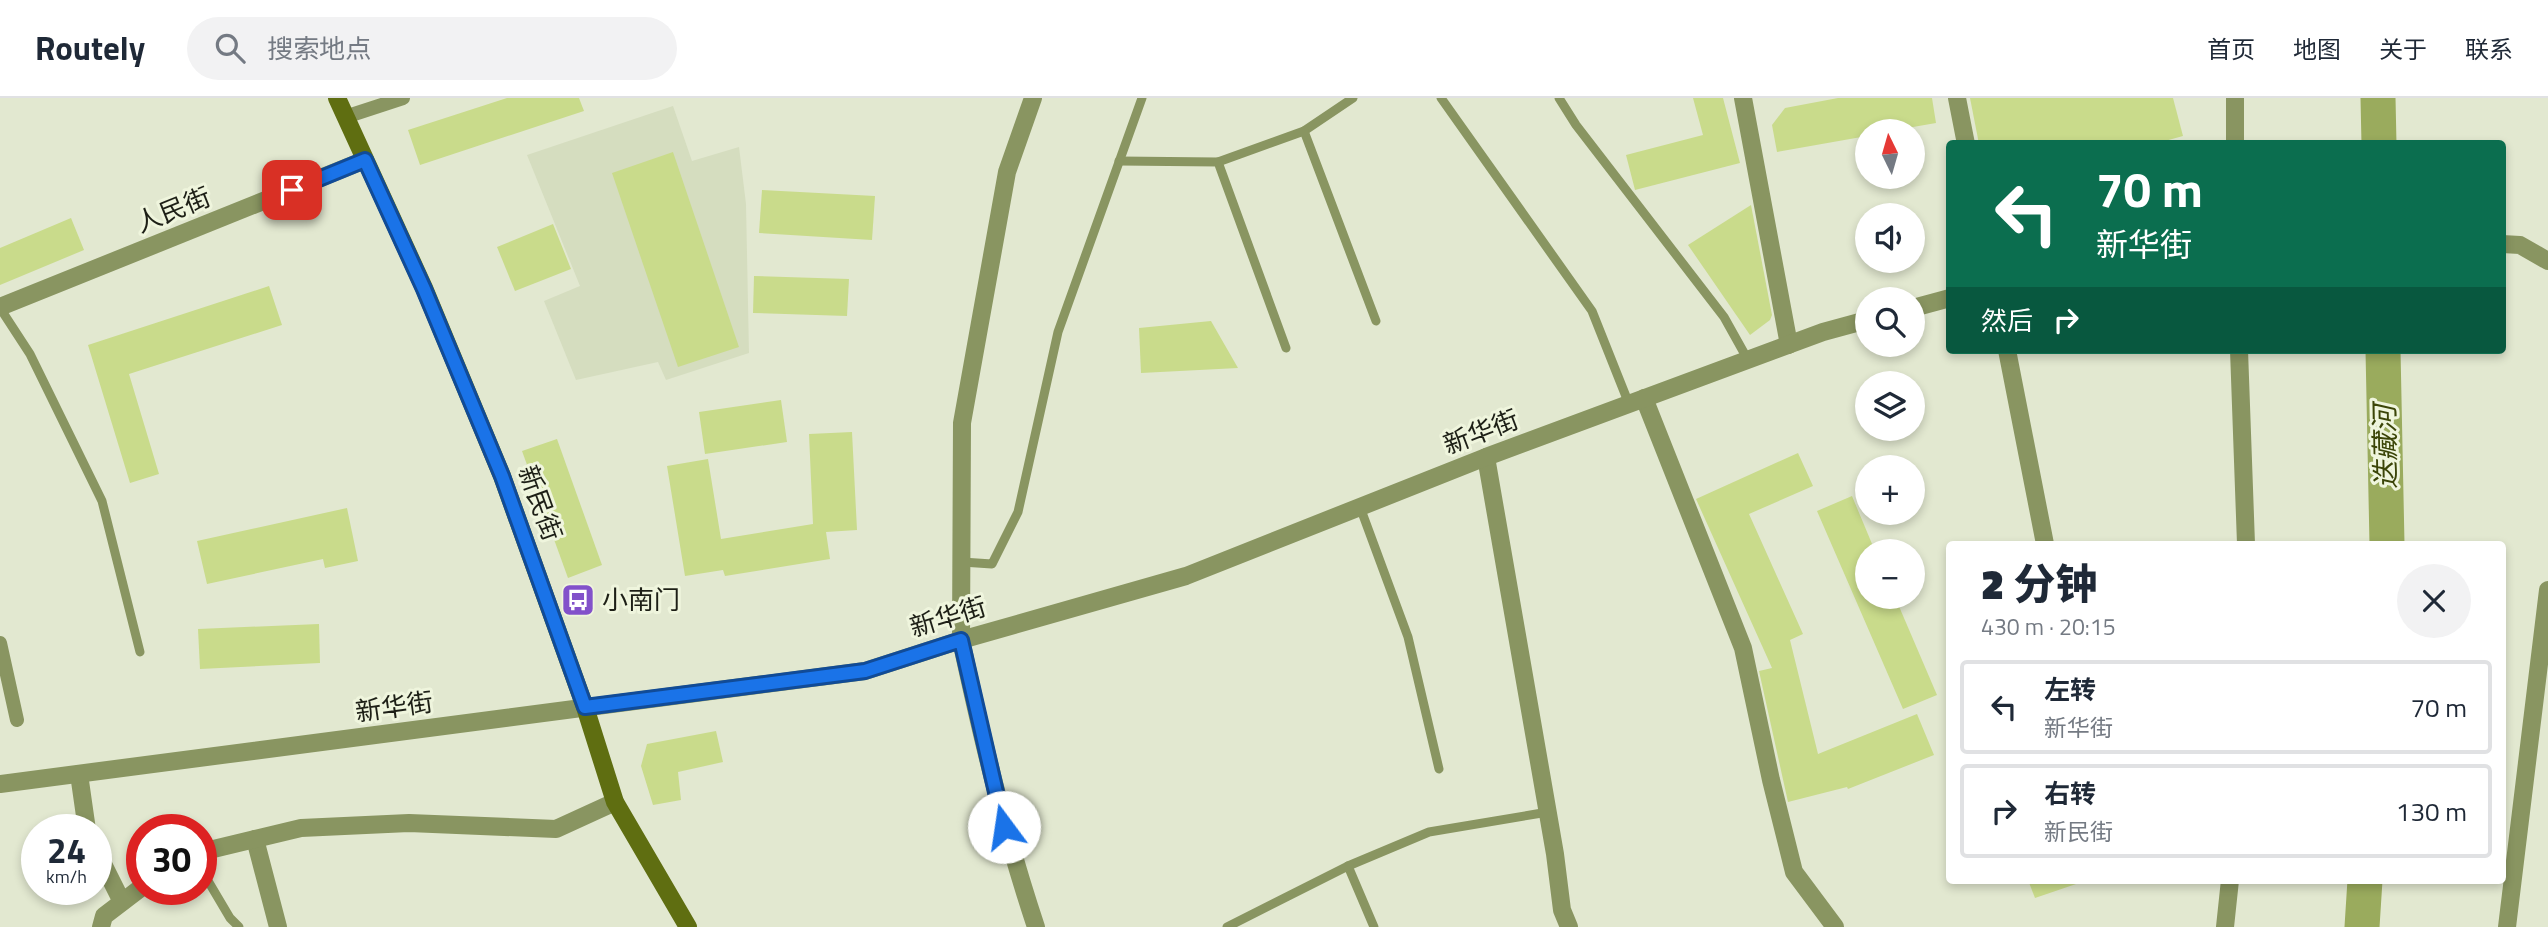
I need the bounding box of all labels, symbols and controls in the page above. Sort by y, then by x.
search box [187,17,677,80]
text: Routely [35,23,145,73]
icon: search [211,29,249,67]
text: 搜索地点 [267,29,371,68]
text: 首页 [2207,31,2255,67]
text: 地图 [2293,31,2341,67]
text: 关于 [2379,31,2427,67]
text: 联系 [2465,31,2513,67]
north arrow [1855,119,1925,189]
map controls [1855,119,1925,609]
text: 70 m [2096,151,2203,226]
pin [262,160,322,220]
icon: left [1981,168,2072,259]
icon: arrive [273,171,311,209]
street label: 人民街 [129,177,216,242]
button: sound [1855,203,1925,273]
text: 新华街 [2096,220,2192,268]
button: search [1855,287,1925,357]
text: 然后 [1981,301,2033,340]
icon: right [2047,301,2085,339]
button: layers [1855,371,1925,441]
street label: 新华街 [1437,399,1524,464]
water label: 迭藏河 [2362,400,2407,489]
button: + [1855,455,1925,525]
street label: 新民街 [509,460,572,546]
button: − [1855,539,1925,609]
text: 2 分钟 [1981,551,2097,615]
button: close [2397,564,2471,638]
place label: 小南门 [602,580,680,619]
bus stop icon: 小南门 [559,581,597,619]
street label: 新华街 [905,586,991,647]
text: 430 m · 20:15 [1981,609,2116,644]
text: 左转 [2044,670,2096,709]
street label: 新华街 [353,682,435,731]
icon: left [1985,688,2023,726]
text: 70 m [2410,688,2467,727]
text: 新华街 [2044,710,2113,745]
text: 右转 [2044,774,2096,813]
position arrow [967,790,1041,864]
icon: right [1985,792,2023,830]
text: 130 m [2396,792,2467,831]
speed limit sign: 30 [126,814,217,905]
text: 新民街 [2044,814,2113,849]
text: 24 [47,823,86,877]
text: km/h [46,863,87,890]

